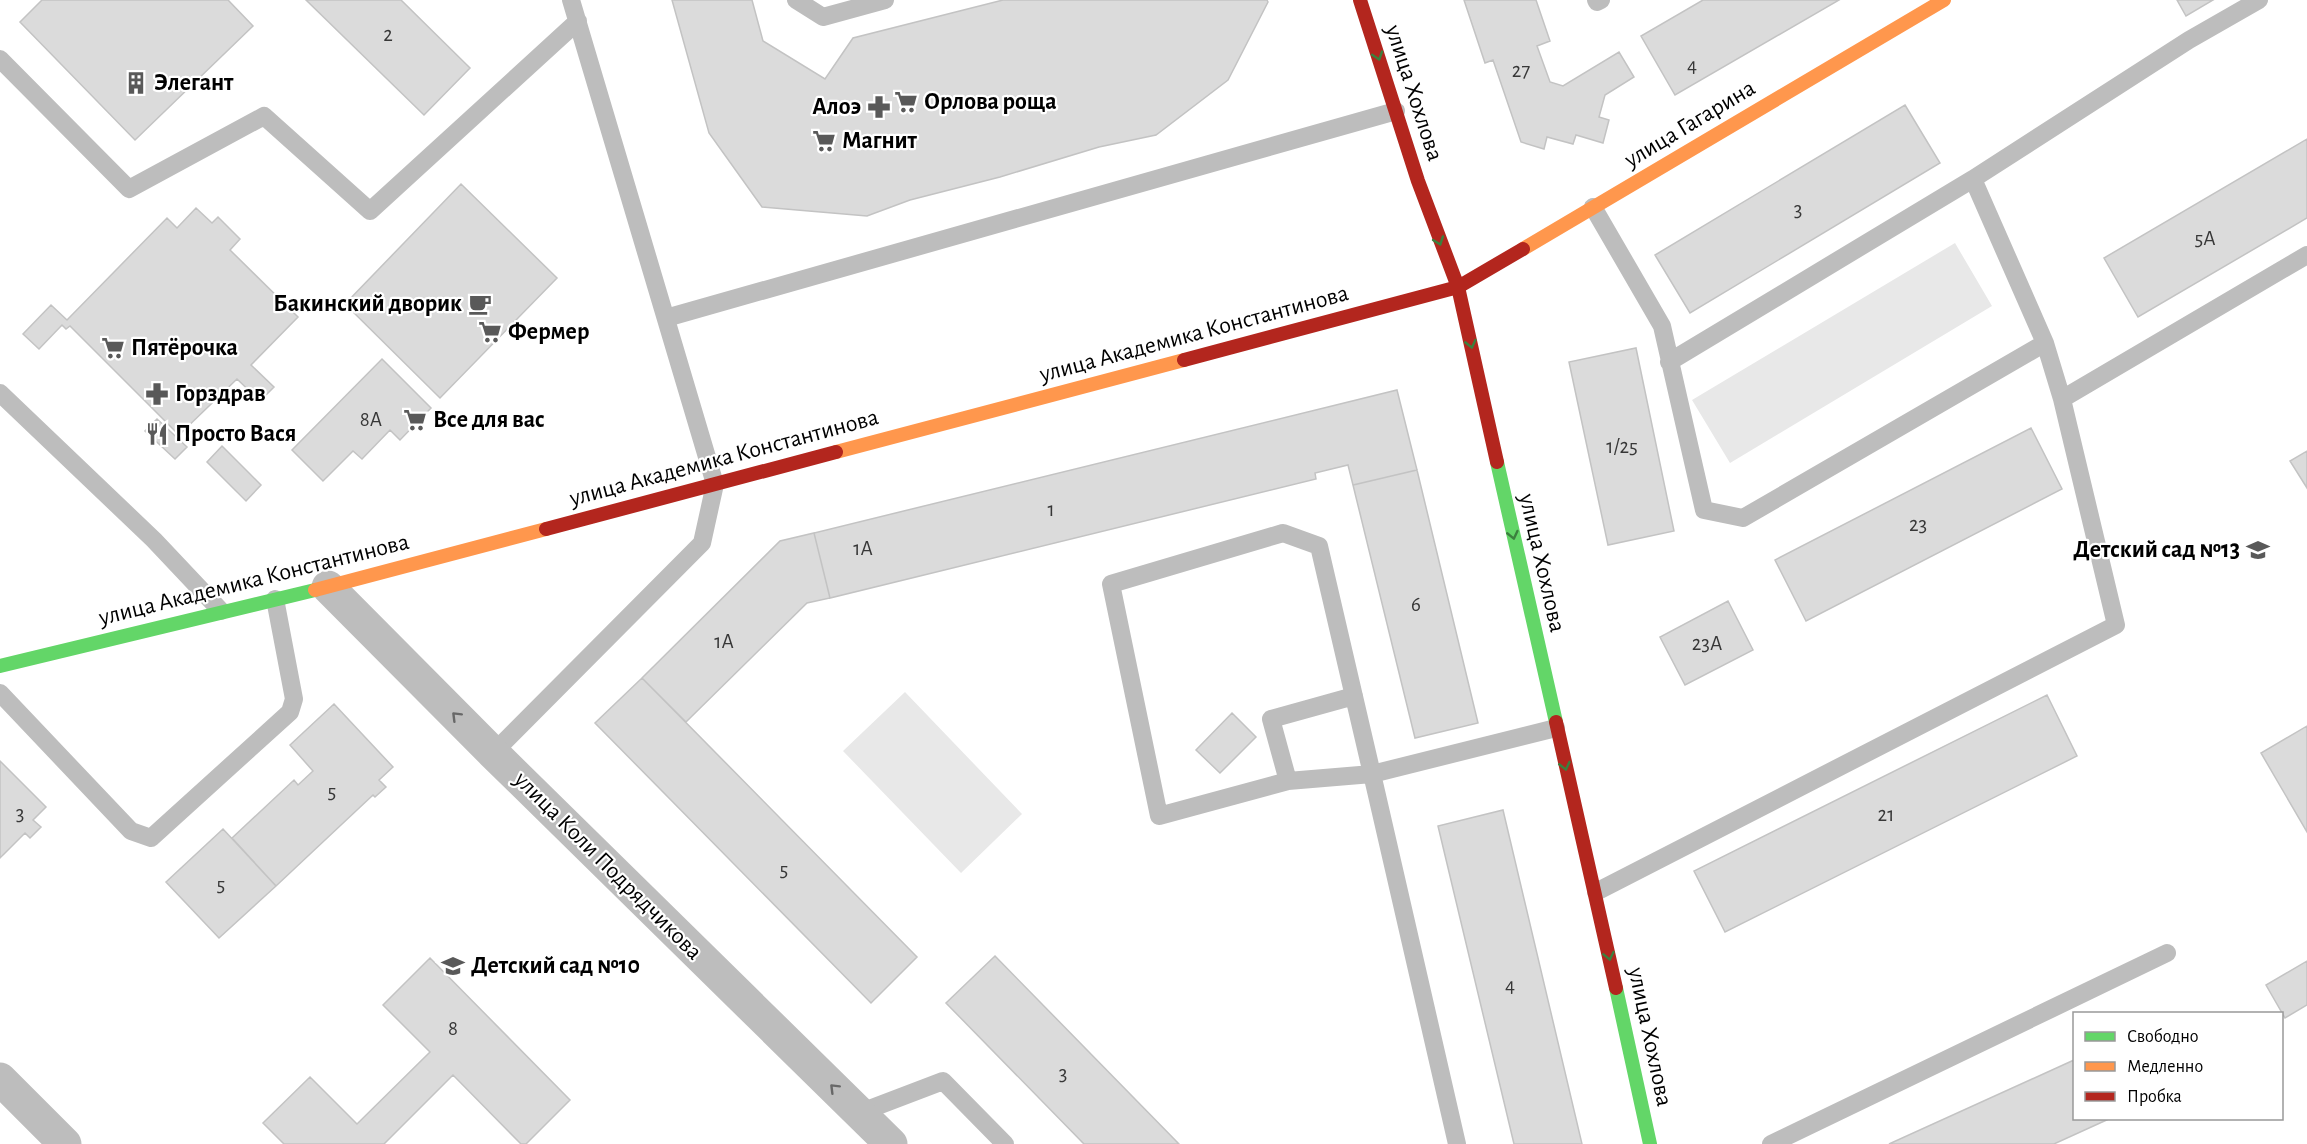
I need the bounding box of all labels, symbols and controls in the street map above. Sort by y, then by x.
street label: улица Хохлова [1380,21,1447,164]
house number: 2 [383,24,393,45]
one-way arrow [1371,50,1383,61]
house number: 4 [1687,55,1697,76]
house number: 27 [1512,60,1530,81]
building icon: Элегант [123,70,149,96]
place label: Элегант [154,71,234,95]
street label: улица Гагарина [1620,76,1759,173]
supermarket icon: Орлова роща [893,89,919,115]
place label: Орлова роща [924,90,1057,114]
pharmacy icon: Алоэ [866,94,892,120]
place label: Алоэ [812,95,861,119]
supermarket icon: Магнит [811,128,837,154]
place label: Магнит [842,129,918,153]
house number: 3 [1794,199,1802,220]
house number: 5А [2194,228,2216,249]
one-way arrow [1431,235,1444,246]
street label: улица Академика Константинова [1036,281,1351,387]
cafe icon: Бакинский дворик [467,291,493,317]
place label: Бакинский дворик [273,292,462,316]
supermarket icon: Фермер [477,319,503,345]
place label: Фермер [508,320,589,344]
supermarket icon: Пятёрочка [100,335,126,361]
place label: Пятёрочка [131,336,238,360]
one-way arrow [1463,339,1476,349]
pharmacy icon: Горздрав [144,381,170,407]
place label: Горздрав [175,382,266,406]
street label: улица Академика Константинова [566,405,881,511]
supermarket icon: Все для вас [402,407,428,433]
place label: Все для вас [433,408,545,432]
house number: 8А [360,409,382,430]
restaurant icon: Просто Вася [144,421,170,447]
place label: Просто Вася [175,422,296,446]
house number: 1/25 [1606,436,1638,457]
street label: улица Хохлова [1514,490,1570,635]
house number: 1 [1047,499,1055,520]
house number: 23 [1909,514,1927,535]
one-way arrow [1506,529,1519,539]
street label: улица Академика Константинова [96,530,412,630]
school or university icon: Детский сад №13 [2245,537,2271,563]
house number: 1А [853,538,873,559]
place label: Детский сад №13 [2073,538,2240,562]
house number: 6 [1411,594,1421,615]
house number: 1А [714,631,734,652]
house number: 23А [1692,633,1722,654]
one-way arrow [452,712,463,723]
one-way arrow [1558,761,1571,771]
street label: улица Коли Подрядчикова [509,767,707,965]
house number: 5 [328,781,336,802]
house number: 3 [16,803,24,824]
house number: 21 [1878,804,1894,825]
house number: 5 [780,859,788,880]
house number: 5 [217,874,225,895]
one-way arrow [1602,951,1615,961]
school or university icon: Детский сад №10 [440,953,466,979]
place label: Детский сад №10 [471,954,640,978]
street label: улица Хохлова [1623,964,1676,1109]
house number: 4 [1505,975,1515,996]
legend [2073,1012,2283,1120]
house number: 8 [448,1018,458,1039]
text: Свободно [2127,1027,2199,1046]
text: Медленно [2127,1058,2203,1076]
house number: 3 [1059,1063,1067,1084]
one-way arrow [831,1085,842,1096]
text: Пробка [2127,1087,2182,1106]

